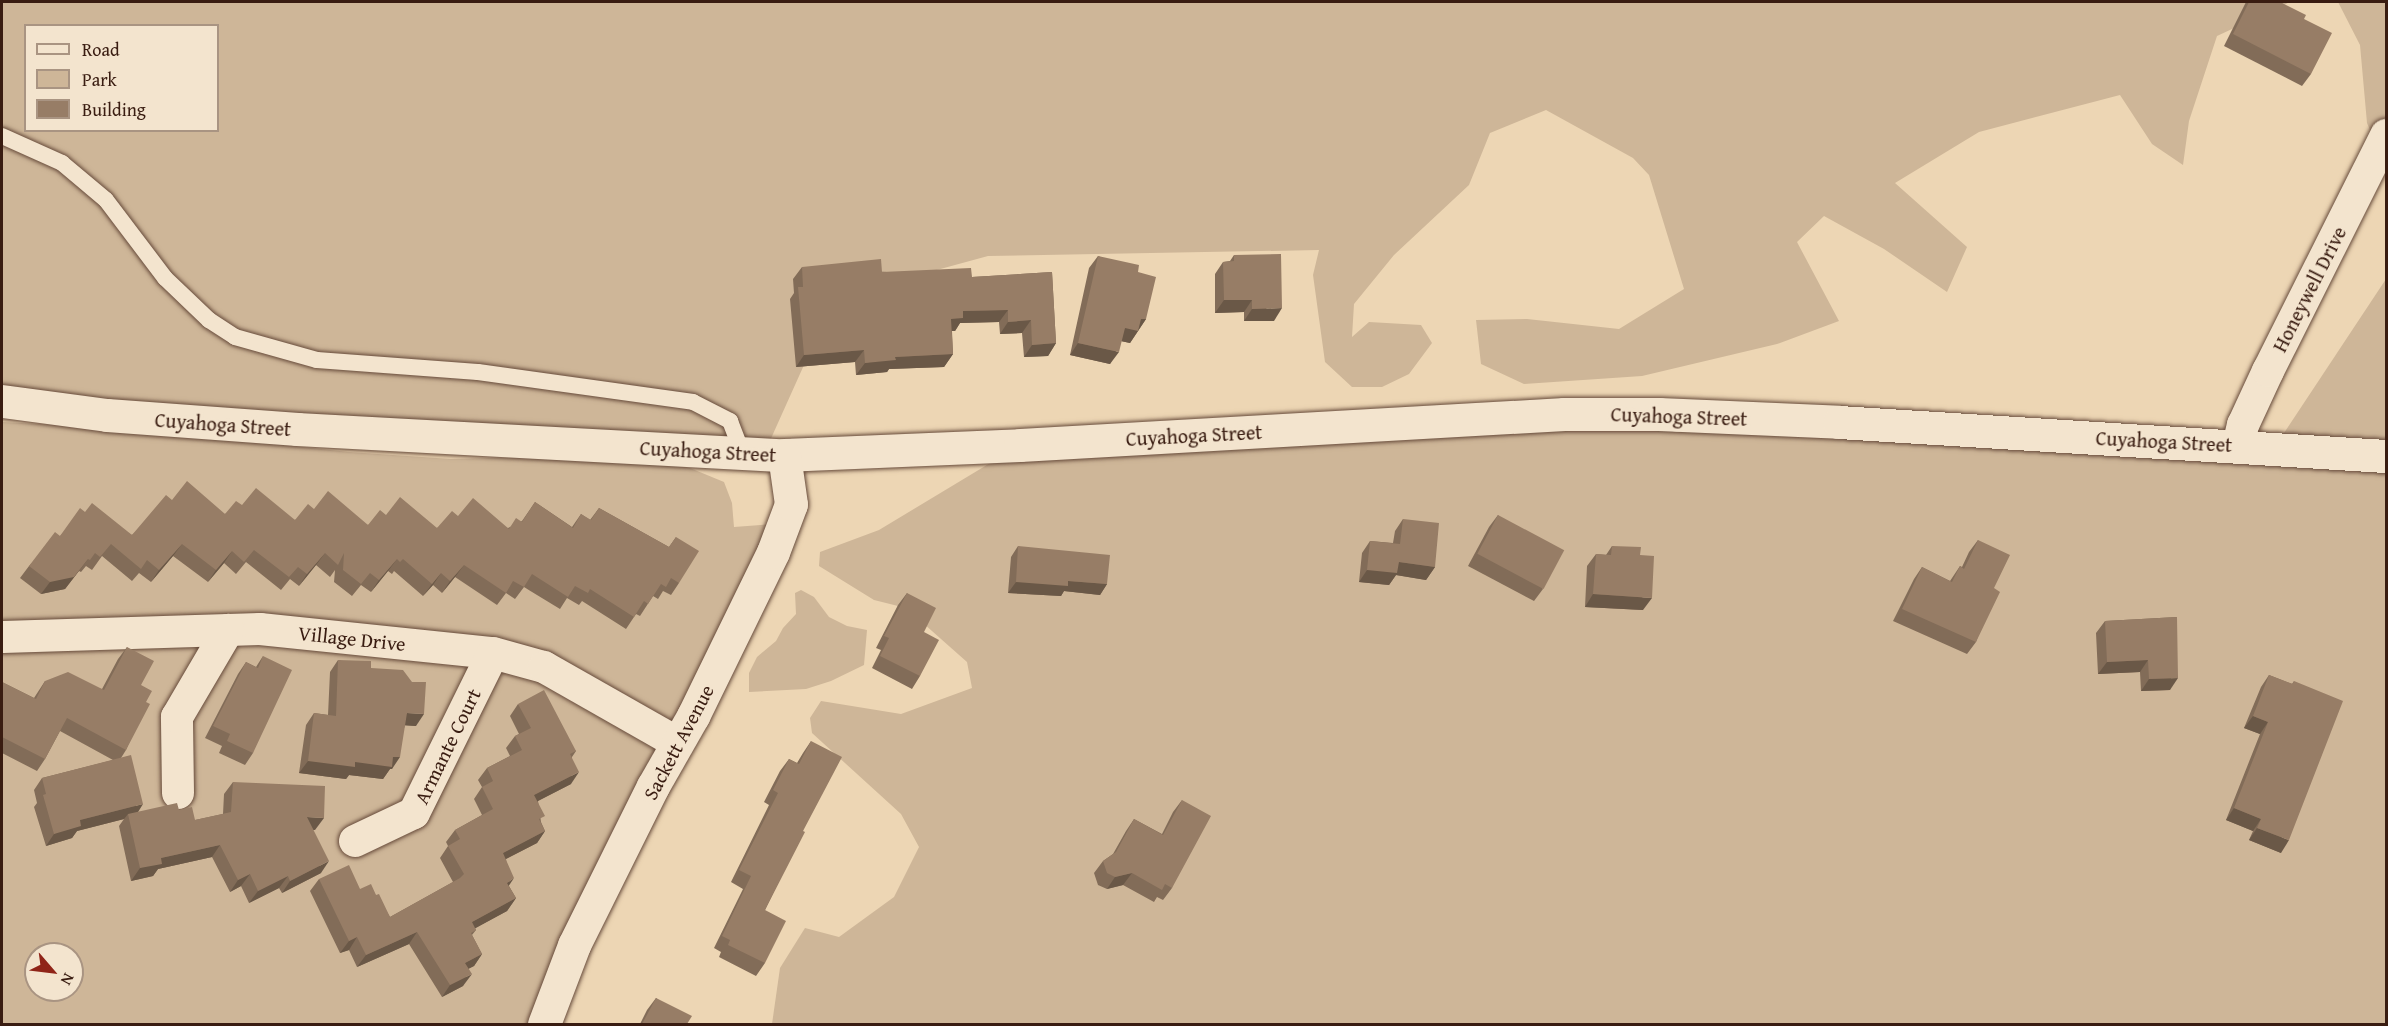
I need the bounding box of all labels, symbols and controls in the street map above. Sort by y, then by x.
legend [24,24,219,132]
text: Road [82,36,120,63]
text: Park [82,66,117,93]
text: Building [82,96,146,123]
street label: Honeywell Drive [2267,222,2351,356]
street label: Cuyahoga Street [1610,402,1748,430]
street label: Cuyahoga Street [154,407,292,441]
street label: Cuyahoga Street [1125,419,1263,451]
street label: Cuyahoga Street [2095,425,2233,457]
street label: Cuyahoga Street [639,435,777,467]
street label: Village Drive [297,620,407,656]
street label: Sackett Avenue [638,680,718,804]
street label: Armante Court [409,684,485,808]
north arrow [24,942,84,1002]
text: N [55,969,81,990]

